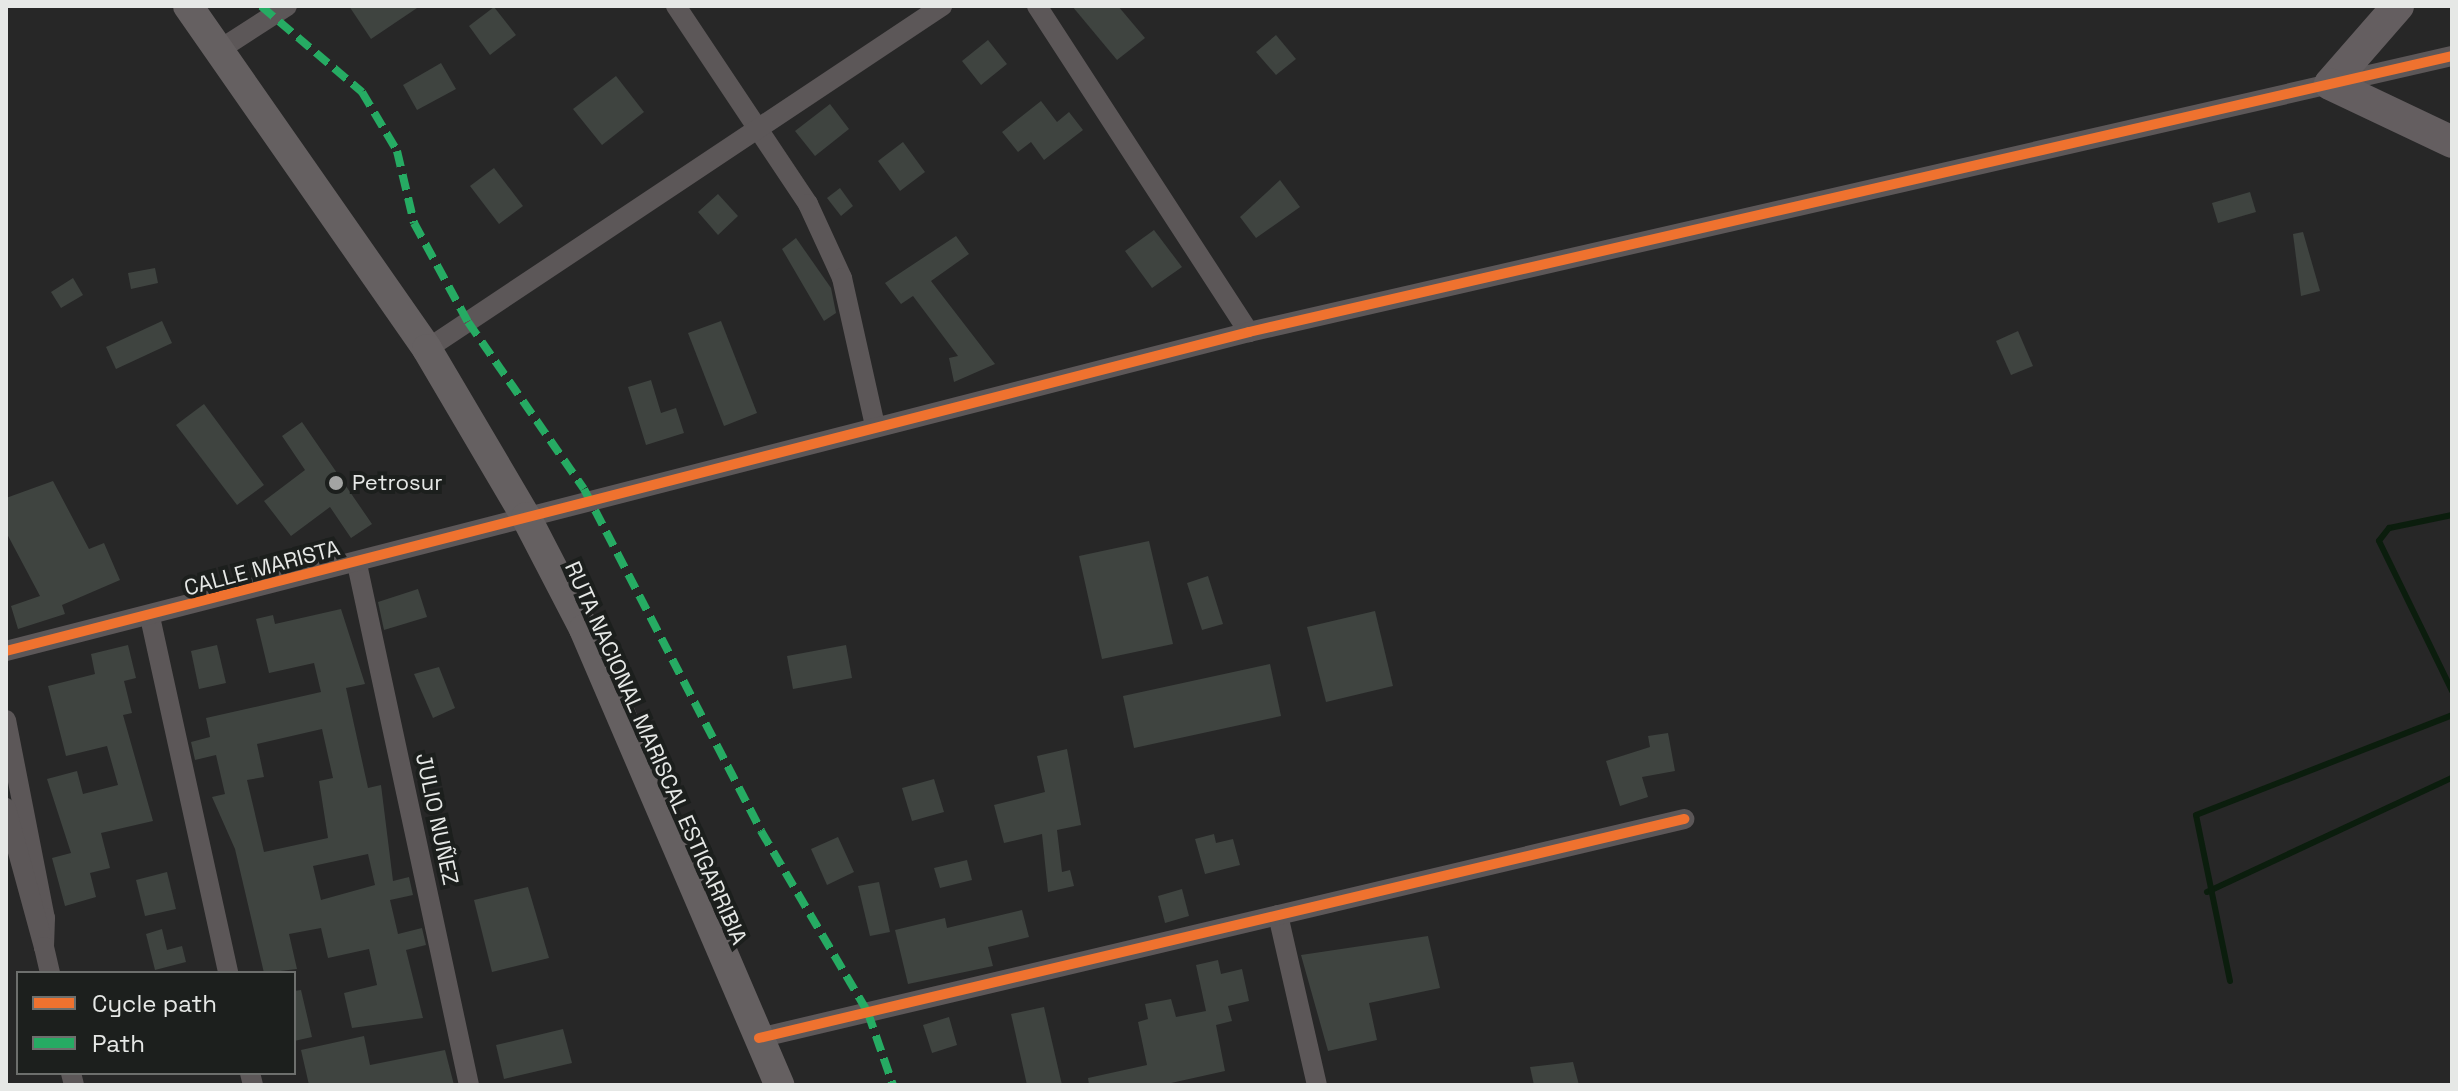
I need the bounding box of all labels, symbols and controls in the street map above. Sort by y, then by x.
place label: Petrosur [352,470,442,496]
marker: Petrosur [327,474,345,492]
street label: CALLE MARISTA [181,535,343,601]
street label: RUTA NACIONAL MARISCAL ESTIGARRIBIA [559,557,753,949]
street label: JULIO NUÑEZ [410,751,464,887]
legend [16,971,296,1075]
text: Cycle path [92,988,217,1019]
text: Path [92,1028,145,1059]

